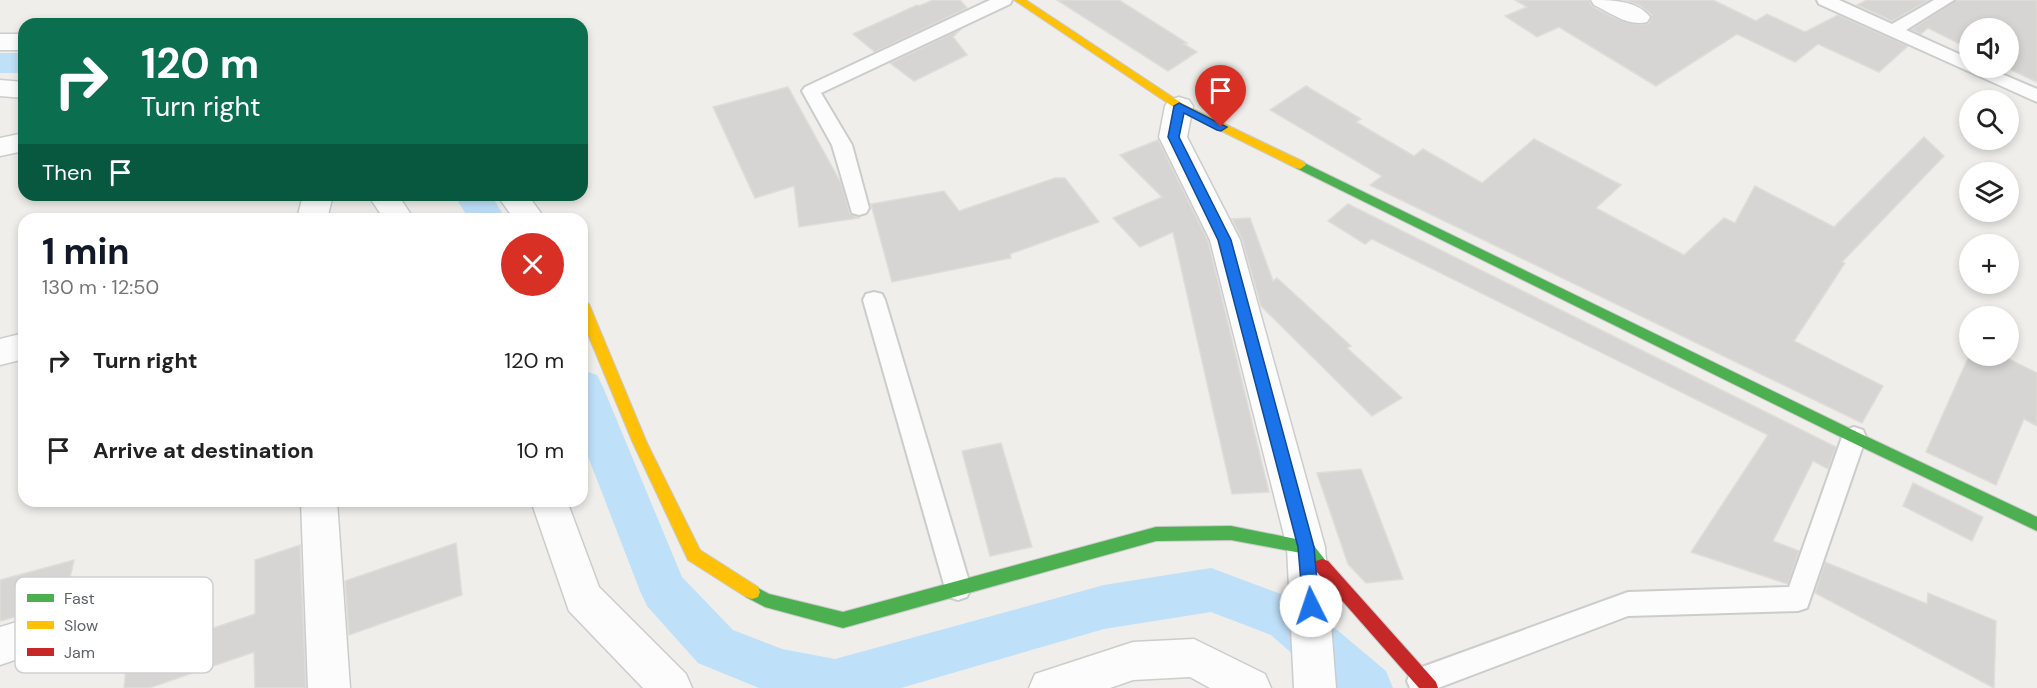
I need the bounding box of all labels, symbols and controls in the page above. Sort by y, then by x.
map controls [1959,18,2019,366]
button: sound [1959,18,2019,78]
text: 120 m [141,36,259,91]
icon: right [42,42,120,120]
pin [1195,65,1246,127]
icon: arrive [1204,74,1237,107]
text: Turn right [141,89,261,124]
button: search [1959,90,2019,150]
icon: arrive [104,156,137,189]
text: Then [42,158,92,187]
button: layers [1959,162,2019,222]
text: 1 min [42,228,130,275]
button: close [501,233,564,296]
button: + [1959,234,2019,294]
text: 130 m · 12:50 [42,274,159,300]
button: − [1959,306,2019,366]
icon: right [42,344,75,377]
text: Turn right [93,346,198,375]
text: 120 m [504,346,564,375]
icon: arrive [42,434,75,467]
text: Arrive at destination [93,436,314,465]
text: 10 m [517,436,564,465]
position arrow [1279,574,1343,638]
legend [15,577,213,673]
text: Fast [64,588,95,609]
text: Slow [64,615,98,636]
text: Jam [64,642,95,663]

